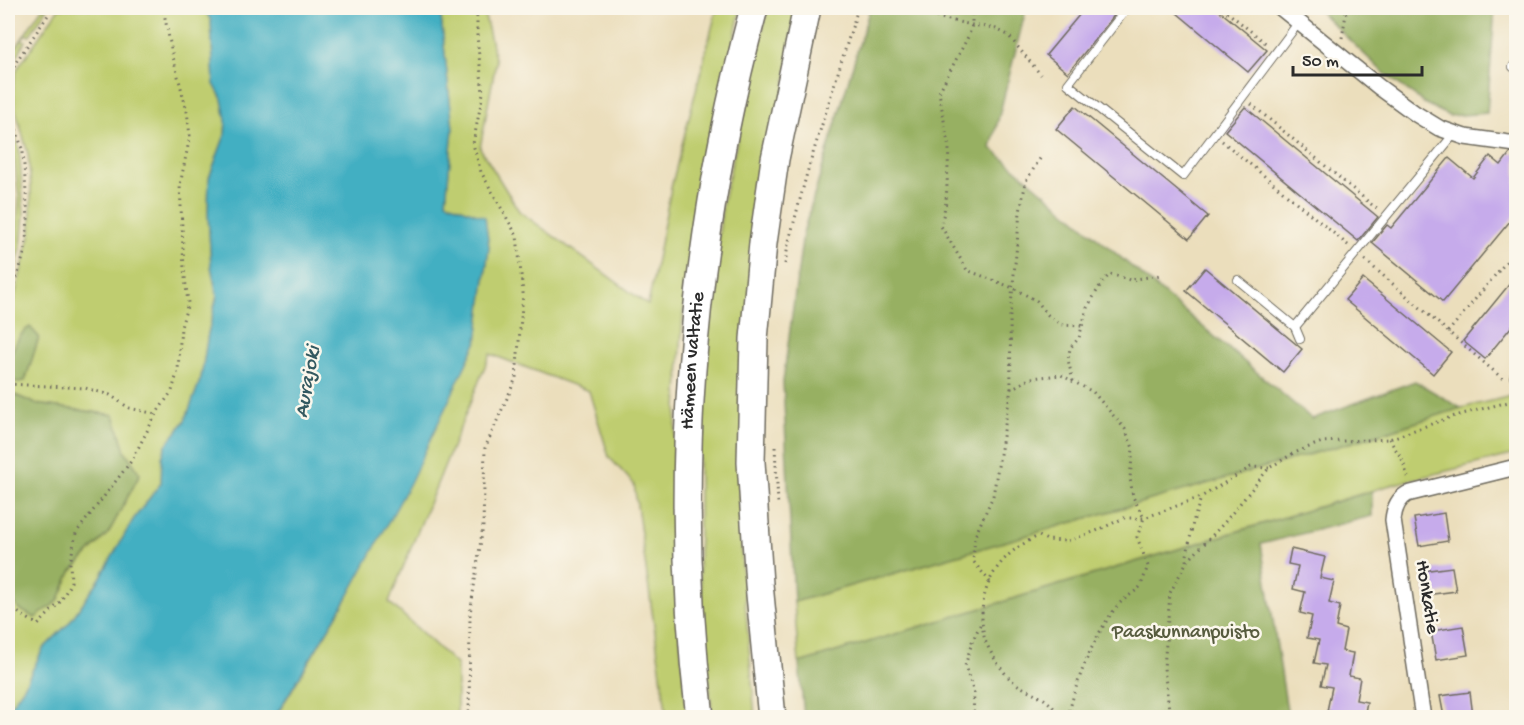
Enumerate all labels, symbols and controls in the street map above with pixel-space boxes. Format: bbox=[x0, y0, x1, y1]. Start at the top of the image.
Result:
scale bar bbox=[1293, 39, 1422, 77]
text: 50 m bbox=[1302, 52, 1339, 73]
street label: Hämeen valtatie bbox=[677, 290, 711, 430]
water label: Aurajoki bbox=[290, 342, 328, 420]
street label: Honkatie bbox=[1409, 559, 1443, 636]
park label: Paaskunnanpuisto bbox=[1111, 622, 1260, 645]

